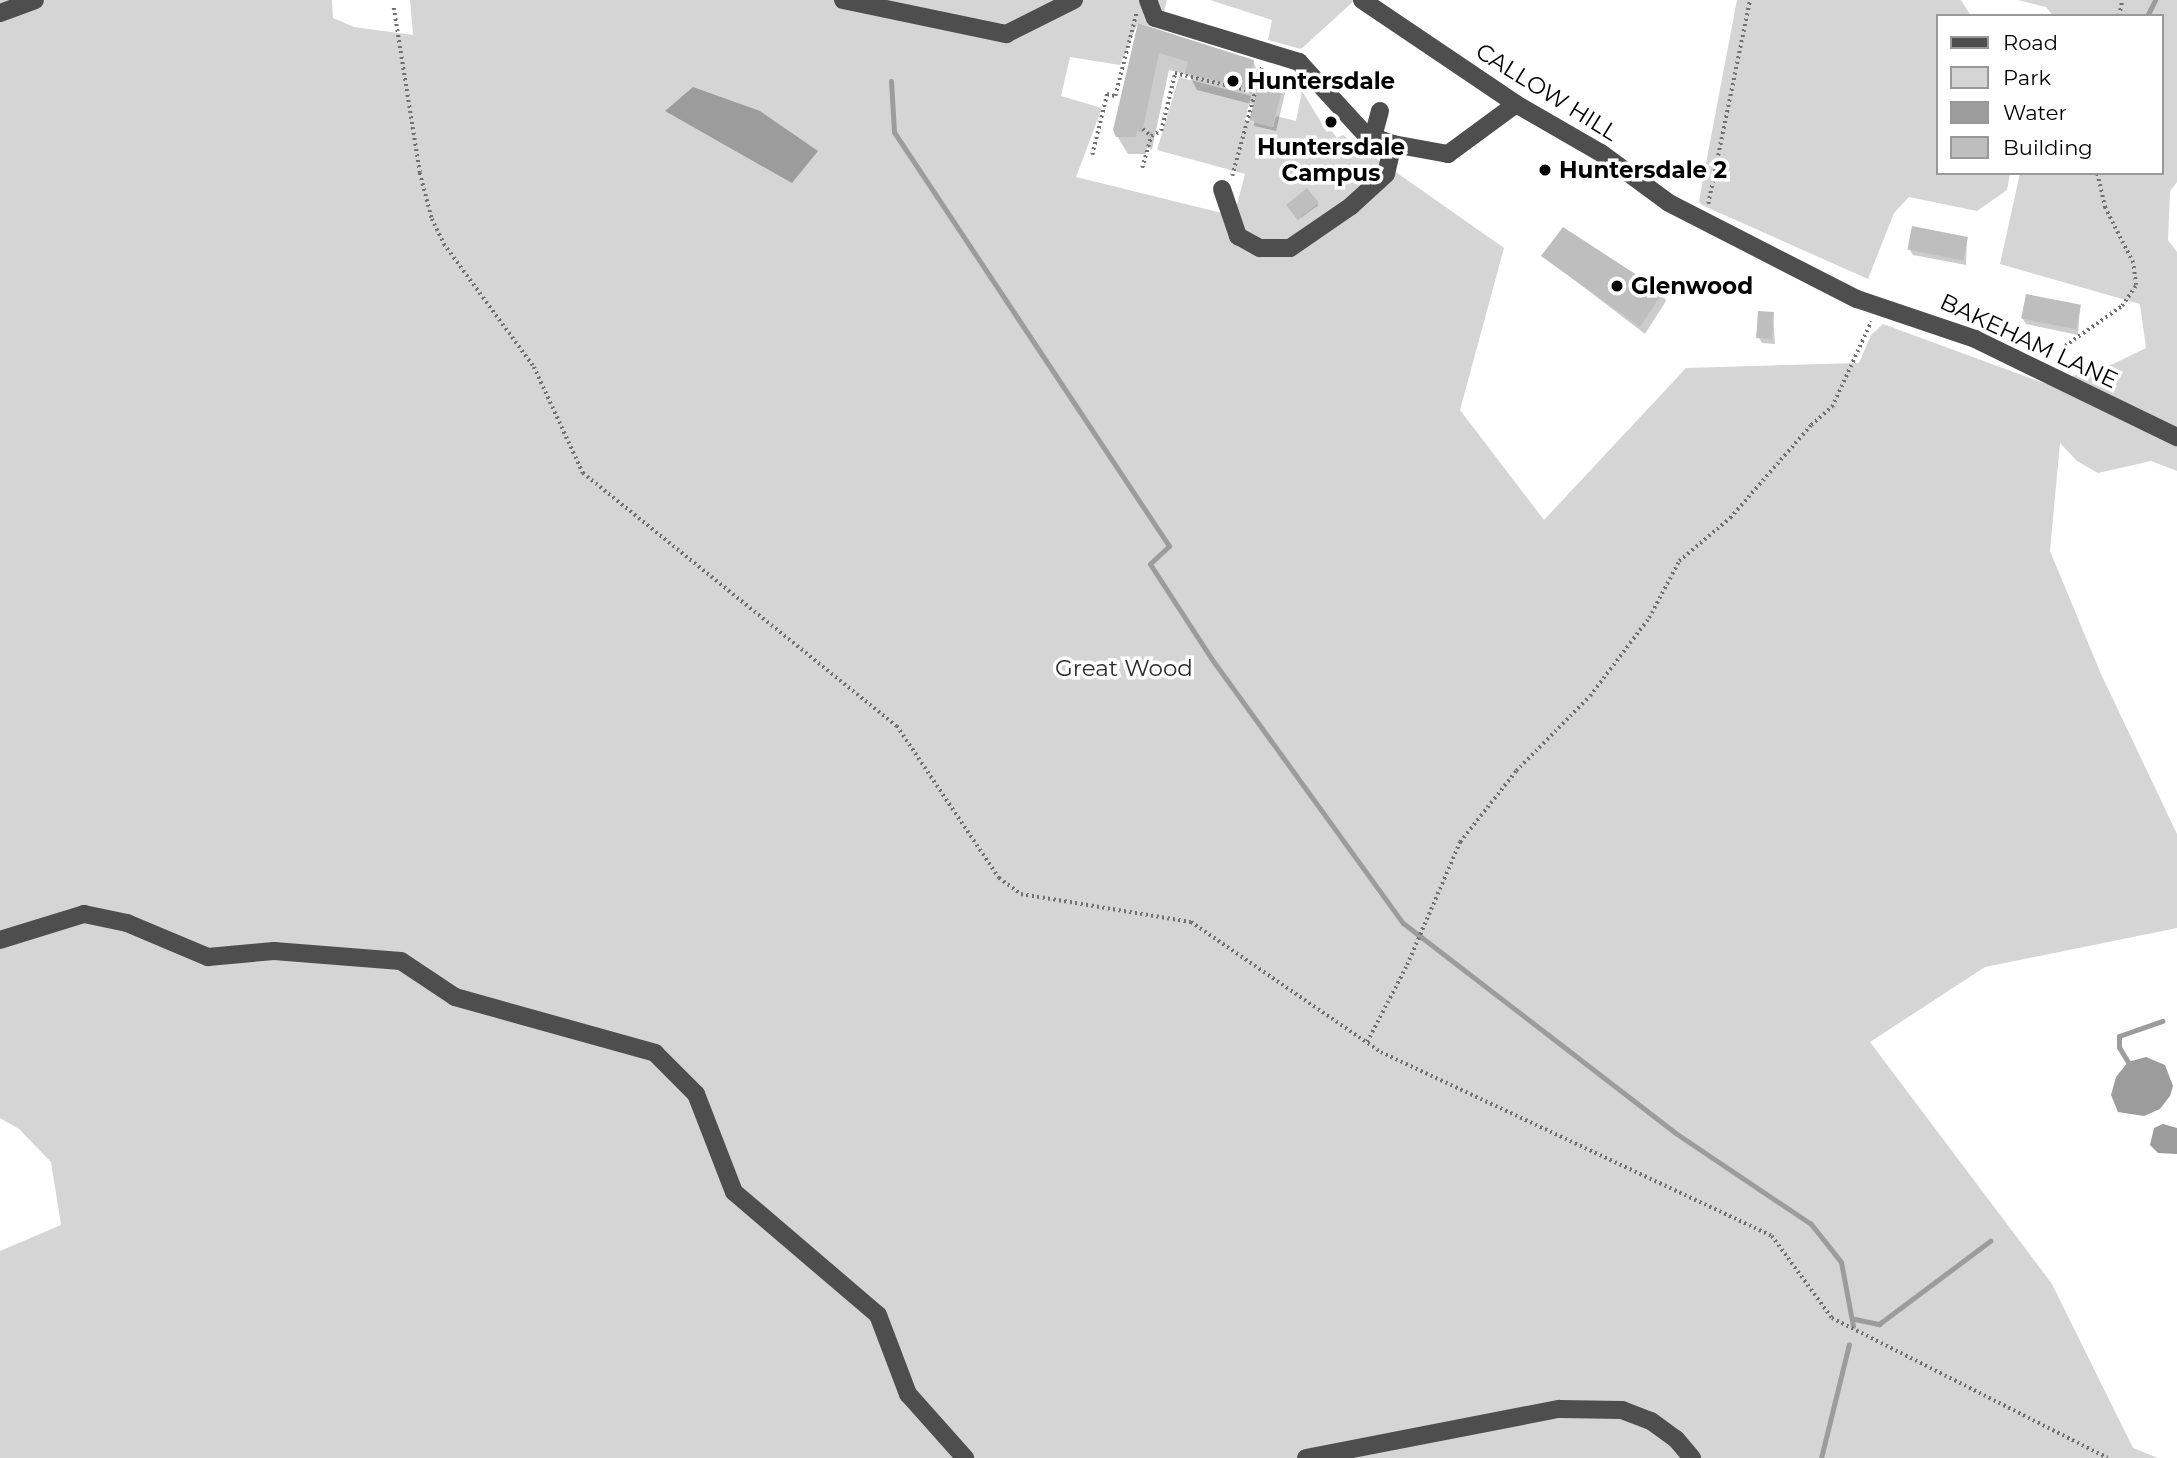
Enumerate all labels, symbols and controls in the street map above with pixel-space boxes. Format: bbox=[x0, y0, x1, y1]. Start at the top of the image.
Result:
legend bbox=[1936, 14, 2163, 175]
text: Road bbox=[2003, 30, 2058, 55]
street label: CALLOW HILL bbox=[1471, 37, 1623, 147]
text: Park bbox=[2003, 65, 2051, 90]
place label: Huntersdale bbox=[1247, 67, 1395, 95]
marker: Huntersdale bbox=[1225, 73, 1241, 89]
text: Water bbox=[2003, 100, 2067, 125]
marker: Huntersdale Campus bbox=[1323, 114, 1339, 130]
place label: Huntersdale Campus bbox=[1257, 133, 1405, 187]
text: Building bbox=[2003, 135, 2093, 160]
place label: Huntersdale 2 bbox=[1559, 156, 1727, 184]
marker: Huntersdale 2 bbox=[1537, 162, 1553, 178]
place label: Glenwood bbox=[1631, 272, 1753, 300]
marker: Glenwood bbox=[1609, 278, 1625, 294]
street label: BAKEHAM LANE bbox=[1936, 288, 2122, 394]
park label: Great Wood bbox=[1055, 654, 1193, 682]

